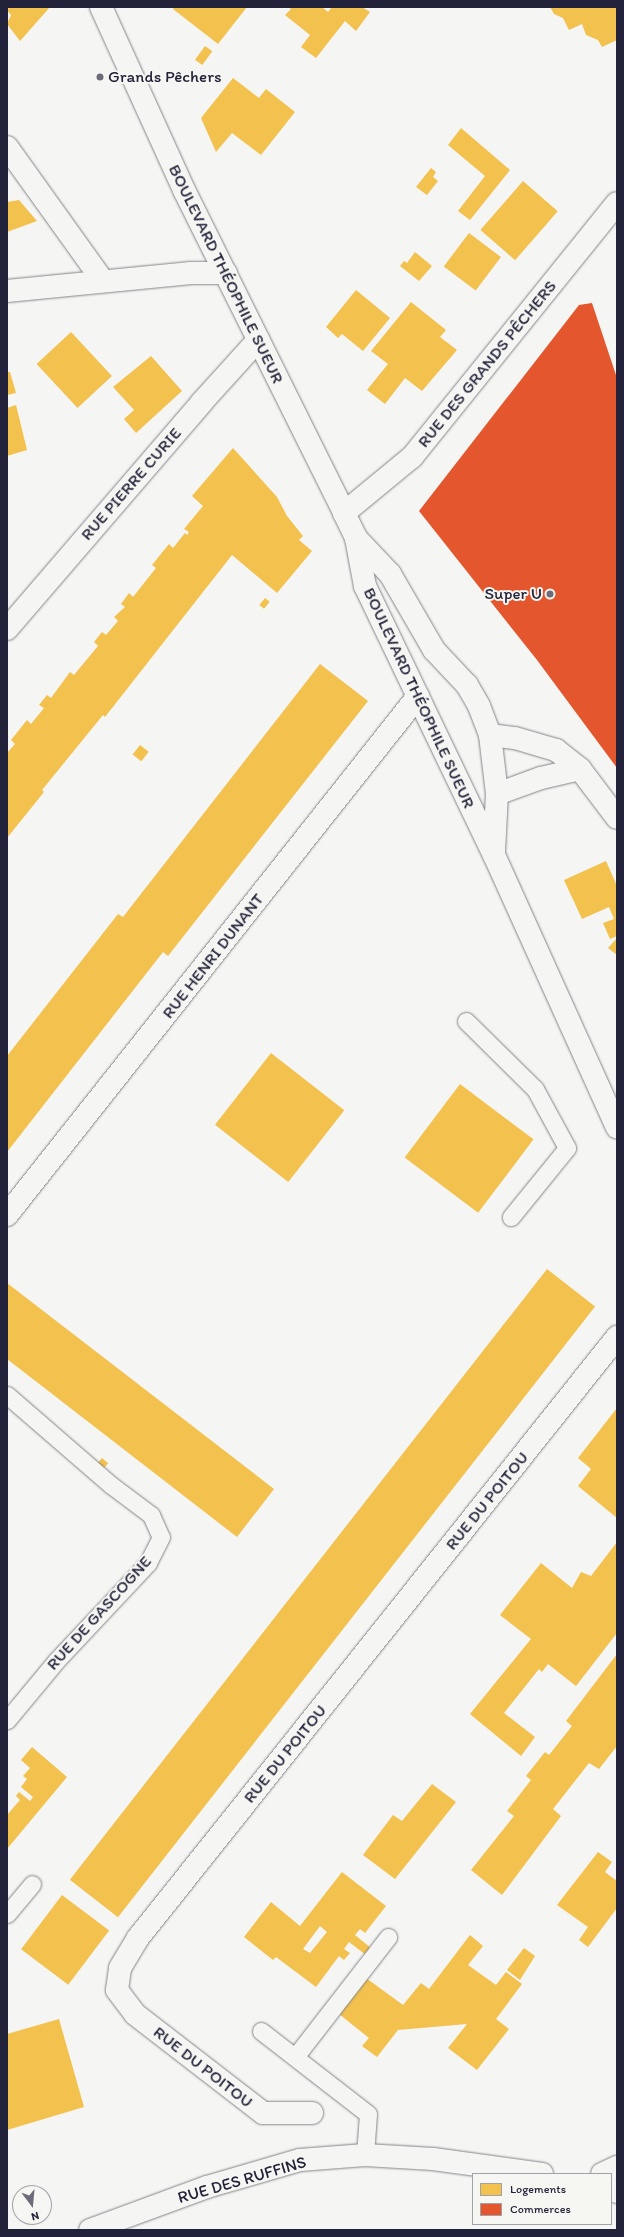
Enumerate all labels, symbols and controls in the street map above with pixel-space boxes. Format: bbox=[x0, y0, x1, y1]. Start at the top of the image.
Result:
place label: Grands Pêchers bbox=[108, 67, 221, 87]
marker: Grands Pêchers bbox=[95, 72, 105, 82]
street label: BOULEVARD THÉOPHILE SUEUR bbox=[164, 161, 288, 387]
street label: RUE DES GRANDS PÊCHERS bbox=[413, 276, 561, 452]
street label: RUE PIERRE CURIE bbox=[77, 424, 185, 544]
street label: BOULEVARD THÉOPHILE SUEUR bbox=[359, 584, 479, 812]
place label: Super U bbox=[484, 584, 542, 604]
marker: Super U bbox=[545, 589, 555, 599]
street label: RUE HENRI DUNANT bbox=[158, 890, 268, 1022]
street label: RUE DU POITOU bbox=[441, 1448, 533, 1554]
street label: RUE DE GASCOGNE bbox=[42, 1551, 156, 1675]
street label: RUE DU POITOU bbox=[239, 1701, 331, 1807]
street label: RUE DU POITOU bbox=[149, 2022, 257, 2112]
street label: RUE DES RUFFINS bbox=[175, 2152, 309, 2208]
legend bbox=[472, 2173, 612, 2225]
text: Logements bbox=[510, 2182, 566, 2196]
north arrow bbox=[12, 2185, 52, 2225]
text: Commerces bbox=[510, 2202, 571, 2216]
text: N bbox=[30, 2209, 41, 2223]

